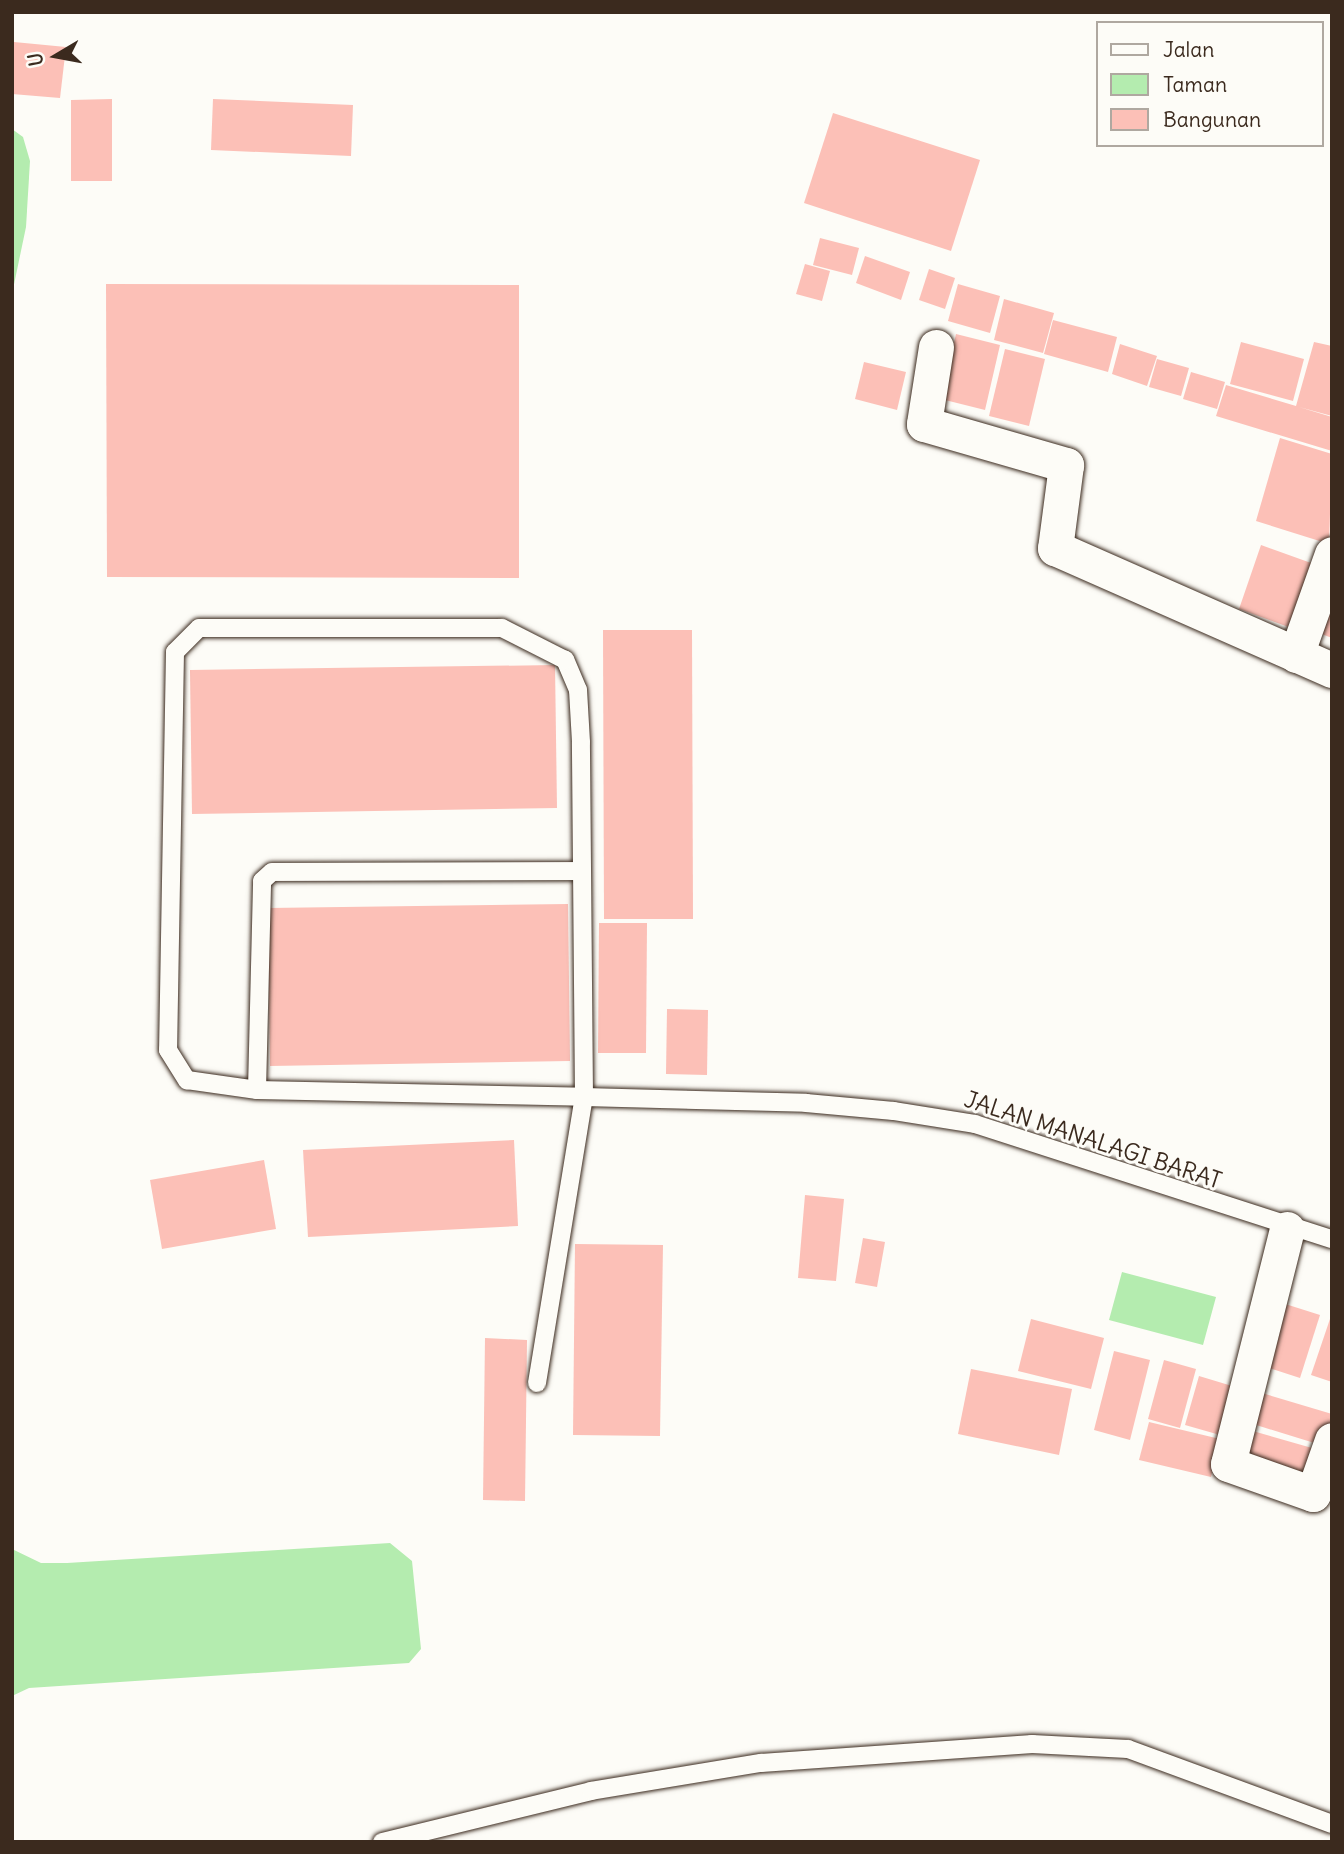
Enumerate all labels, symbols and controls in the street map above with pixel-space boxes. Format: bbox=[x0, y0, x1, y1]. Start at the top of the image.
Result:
north arrow bbox=[21, 21, 91, 91]
legend bbox=[1096, 21, 1323, 147]
text: Jalan bbox=[1163, 36, 1214, 63]
text: U bbox=[22, 51, 48, 68]
text: Taman bbox=[1163, 71, 1227, 98]
text: Bangunan bbox=[1163, 106, 1261, 133]
street label: JALAN MANALAGI BARAT bbox=[961, 1085, 1225, 1195]

